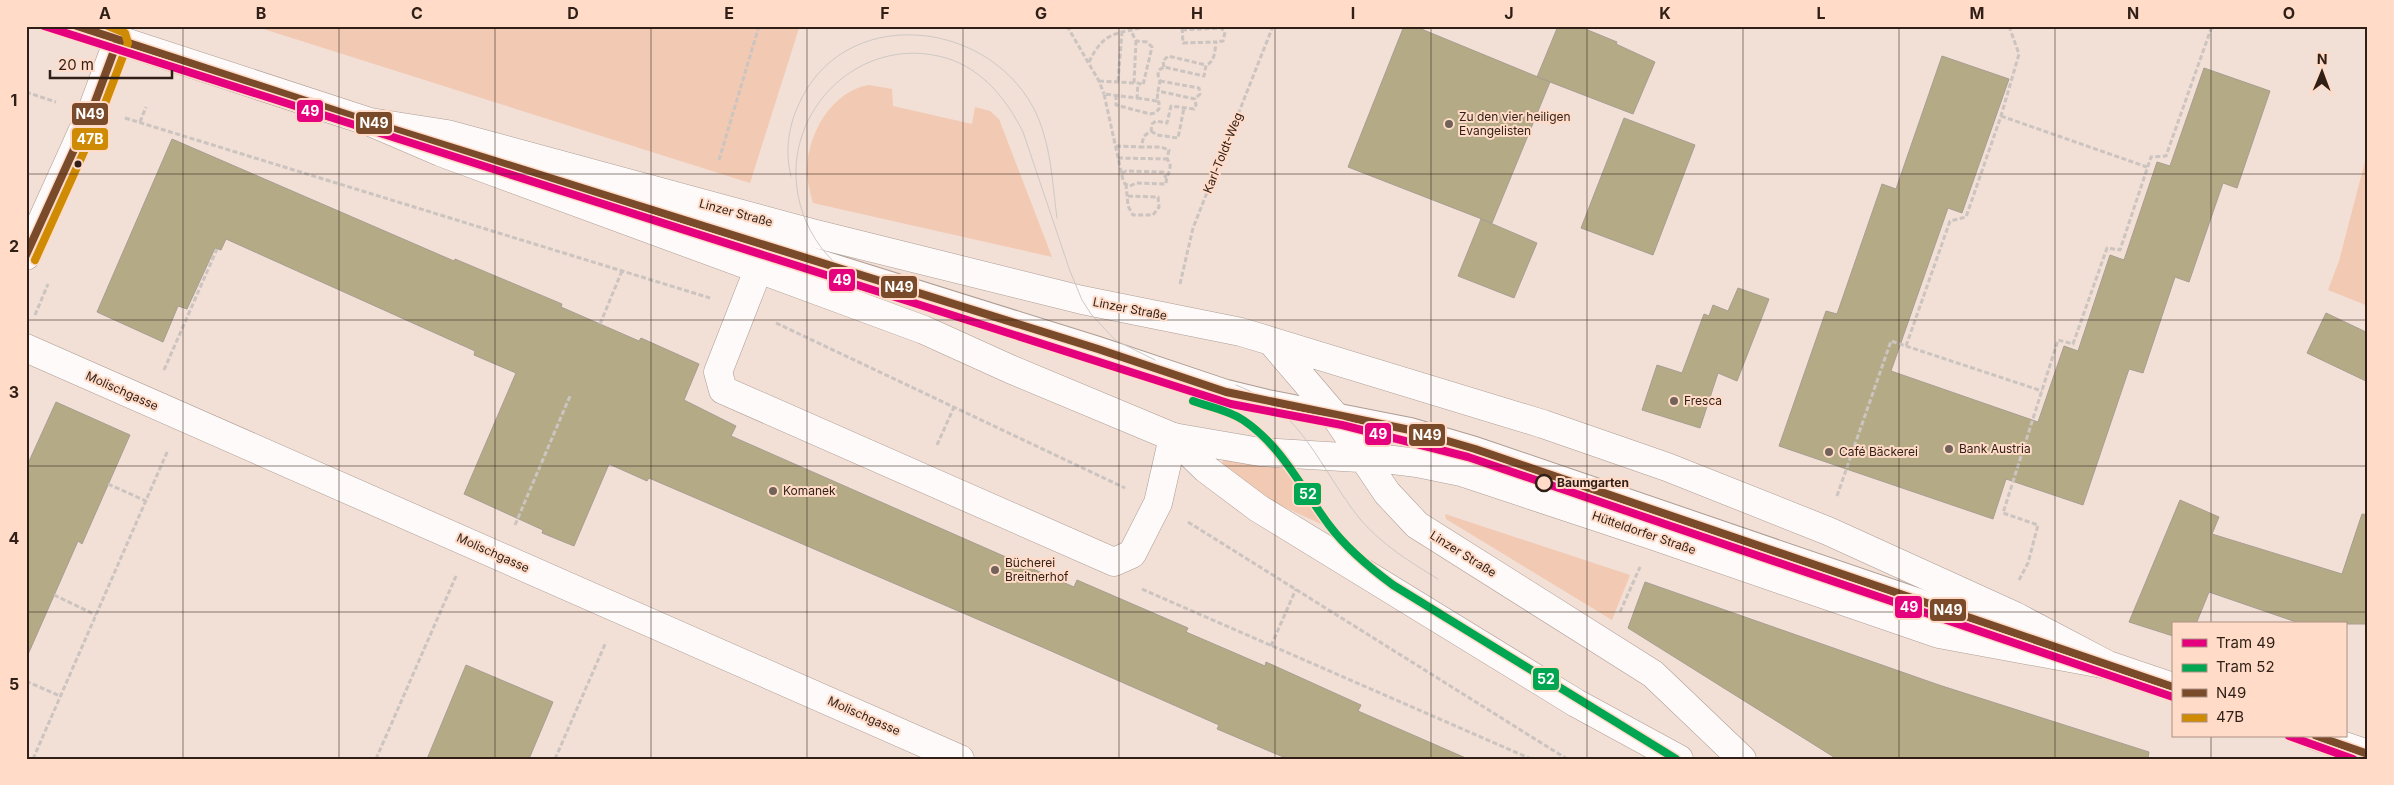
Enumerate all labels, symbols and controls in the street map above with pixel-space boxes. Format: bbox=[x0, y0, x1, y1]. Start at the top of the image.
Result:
text: A bbox=[99, 3, 111, 23]
text: B bbox=[256, 3, 266, 23]
text: C bbox=[411, 3, 423, 23]
text: D bbox=[567, 3, 579, 23]
text: E bbox=[724, 3, 734, 23]
text: F bbox=[880, 3, 890, 23]
text: G bbox=[1035, 3, 1047, 23]
text: H bbox=[1191, 3, 1203, 23]
text: I bbox=[1351, 3, 1355, 23]
text: J bbox=[1504, 3, 1514, 23]
text: K bbox=[1659, 3, 1671, 23]
text: L bbox=[1816, 3, 1826, 23]
text: M bbox=[1970, 3, 1984, 23]
text: N bbox=[2127, 3, 2139, 23]
text: O bbox=[2283, 3, 2295, 23]
scale bar bbox=[50, 48, 172, 80]
north arrow bbox=[2296, 48, 2346, 98]
text: N bbox=[2317, 50, 2328, 67]
text: 20 m bbox=[58, 55, 94, 74]
text: 1 bbox=[11, 90, 17, 110]
line badge: 49 bbox=[296, 99, 324, 123]
line badge: N49 bbox=[71, 102, 109, 126]
text: 49 bbox=[301, 102, 319, 119]
text: N49 bbox=[75, 105, 105, 122]
place label: Zu den vier heiligen Evangelisten bbox=[1459, 109, 1571, 138]
street label: Karl-Toldt-Weg bbox=[1200, 110, 1246, 195]
line badge: N49 bbox=[355, 111, 393, 135]
text: N49 bbox=[359, 114, 389, 131]
marker: Zu den vier heiligen Evangelisten bbox=[1443, 118, 1455, 130]
line badge: 47B bbox=[71, 127, 109, 151]
text: 47B bbox=[77, 130, 103, 147]
unlabelled marker bbox=[73, 159, 83, 169]
street label: Linzer Straße bbox=[698, 196, 774, 230]
text: 2 bbox=[9, 236, 19, 256]
line badge: 49 bbox=[828, 268, 856, 292]
text: 49 bbox=[833, 271, 851, 288]
line badge: N49 bbox=[880, 275, 918, 299]
text: N49 bbox=[884, 278, 914, 295]
street label: Linzer Straße bbox=[1092, 294, 1169, 323]
street label: Molischgasse bbox=[84, 368, 161, 413]
text: 3 bbox=[9, 382, 19, 402]
place label: Fresca bbox=[1684, 393, 1722, 408]
marker: Fresca bbox=[1668, 395, 1680, 407]
line badge: 49 bbox=[1364, 422, 1392, 446]
line badge: N49 bbox=[1408, 423, 1446, 447]
text: 49 bbox=[1369, 425, 1387, 442]
text: N49 bbox=[1412, 426, 1442, 443]
place label: Bank Austria bbox=[1959, 441, 2031, 456]
marker: Bank Austria bbox=[1943, 443, 1955, 455]
place label: Café Bäckerei bbox=[1839, 444, 1918, 459]
marker: Café Bäckerei bbox=[1823, 446, 1835, 458]
marker: Baumgarten bbox=[1535, 474, 1553, 492]
place label: Baumgarten bbox=[1557, 475, 1629, 490]
line badge: 52 bbox=[1293, 482, 1322, 506]
place label: Komanek bbox=[783, 483, 836, 498]
marker: Komanek bbox=[767, 485, 779, 497]
text: 52 bbox=[1299, 485, 1317, 502]
street label: Hütteldorfer Straße bbox=[1590, 508, 1698, 557]
street label: Linzer Straße bbox=[1427, 527, 1499, 580]
text: 4 bbox=[9, 528, 20, 548]
street label: Molischgasse bbox=[455, 530, 532, 575]
place label: Bücherei Breitnerhof bbox=[1005, 555, 1069, 584]
marker: Bücherei Breitnerhof bbox=[989, 564, 1001, 576]
line badge: 49 bbox=[1894, 595, 1923, 619]
text: 49 bbox=[1900, 598, 1918, 615]
line badge: N49 bbox=[1929, 598, 1967, 622]
text: N49 bbox=[1933, 601, 1963, 618]
legend bbox=[2172, 622, 2346, 738]
text: Tram 49 bbox=[2216, 633, 2275, 652]
text: Tram 52 bbox=[2216, 657, 2275, 676]
line badge: 52 bbox=[1532, 667, 1560, 691]
text: 52 bbox=[1537, 670, 1555, 687]
text: 5 bbox=[9, 674, 19, 694]
text: N49 bbox=[2216, 683, 2246, 702]
street label: Molischgasse bbox=[826, 693, 903, 738]
text: 47B bbox=[2216, 707, 2244, 726]

